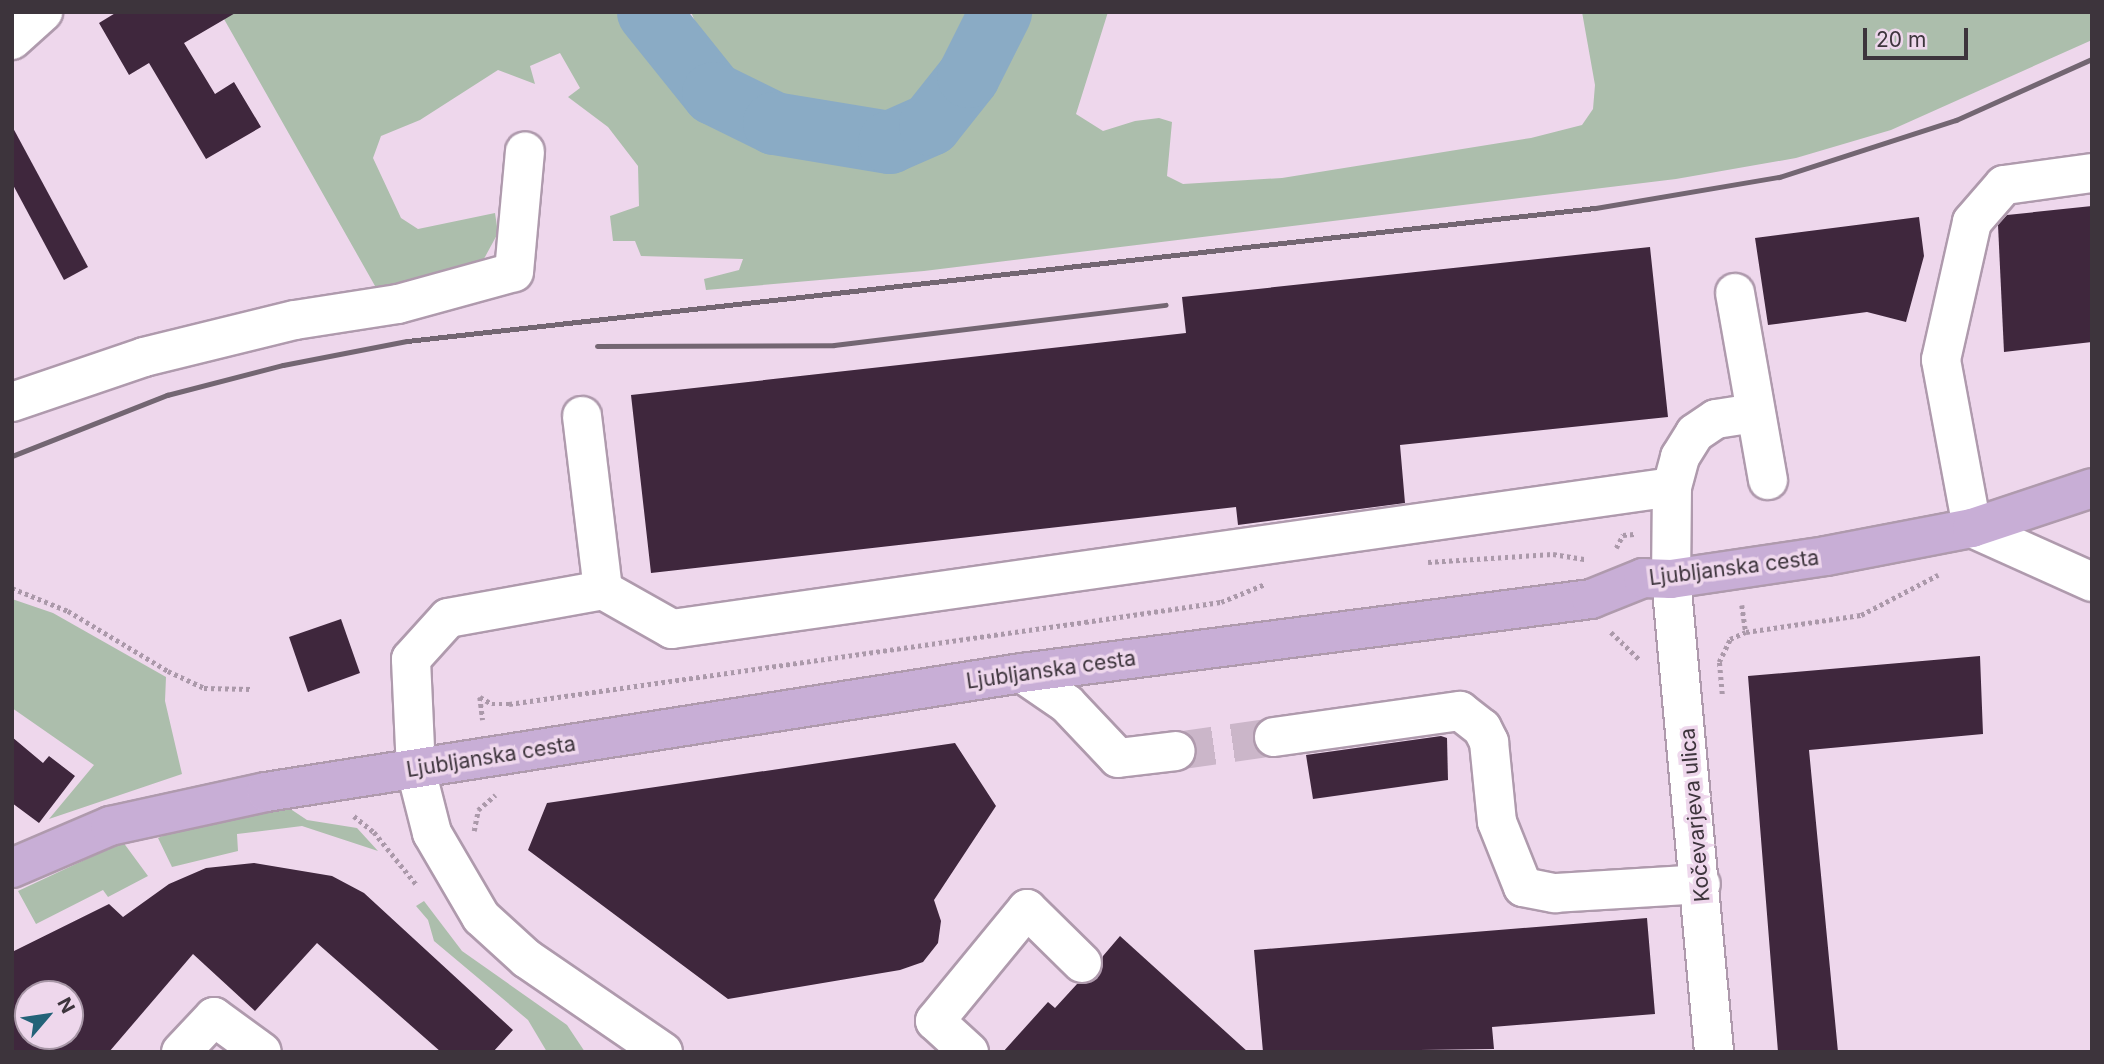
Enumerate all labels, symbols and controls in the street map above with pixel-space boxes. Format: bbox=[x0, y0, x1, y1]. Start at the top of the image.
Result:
scale bar bbox=[1866, 14, 1971, 58]
text: 20 m bbox=[1876, 27, 1926, 52]
street label: Ljubljanska cesta bbox=[1648, 545, 1820, 591]
street label: Ljubljanska cesta bbox=[965, 646, 1137, 694]
street label: Kočevarjeva ulica bbox=[1675, 727, 1715, 903]
street label: Ljubljanska cesta bbox=[405, 731, 577, 783]
north arrow bbox=[14, 980, 84, 1050]
text: N bbox=[52, 994, 80, 1017]

